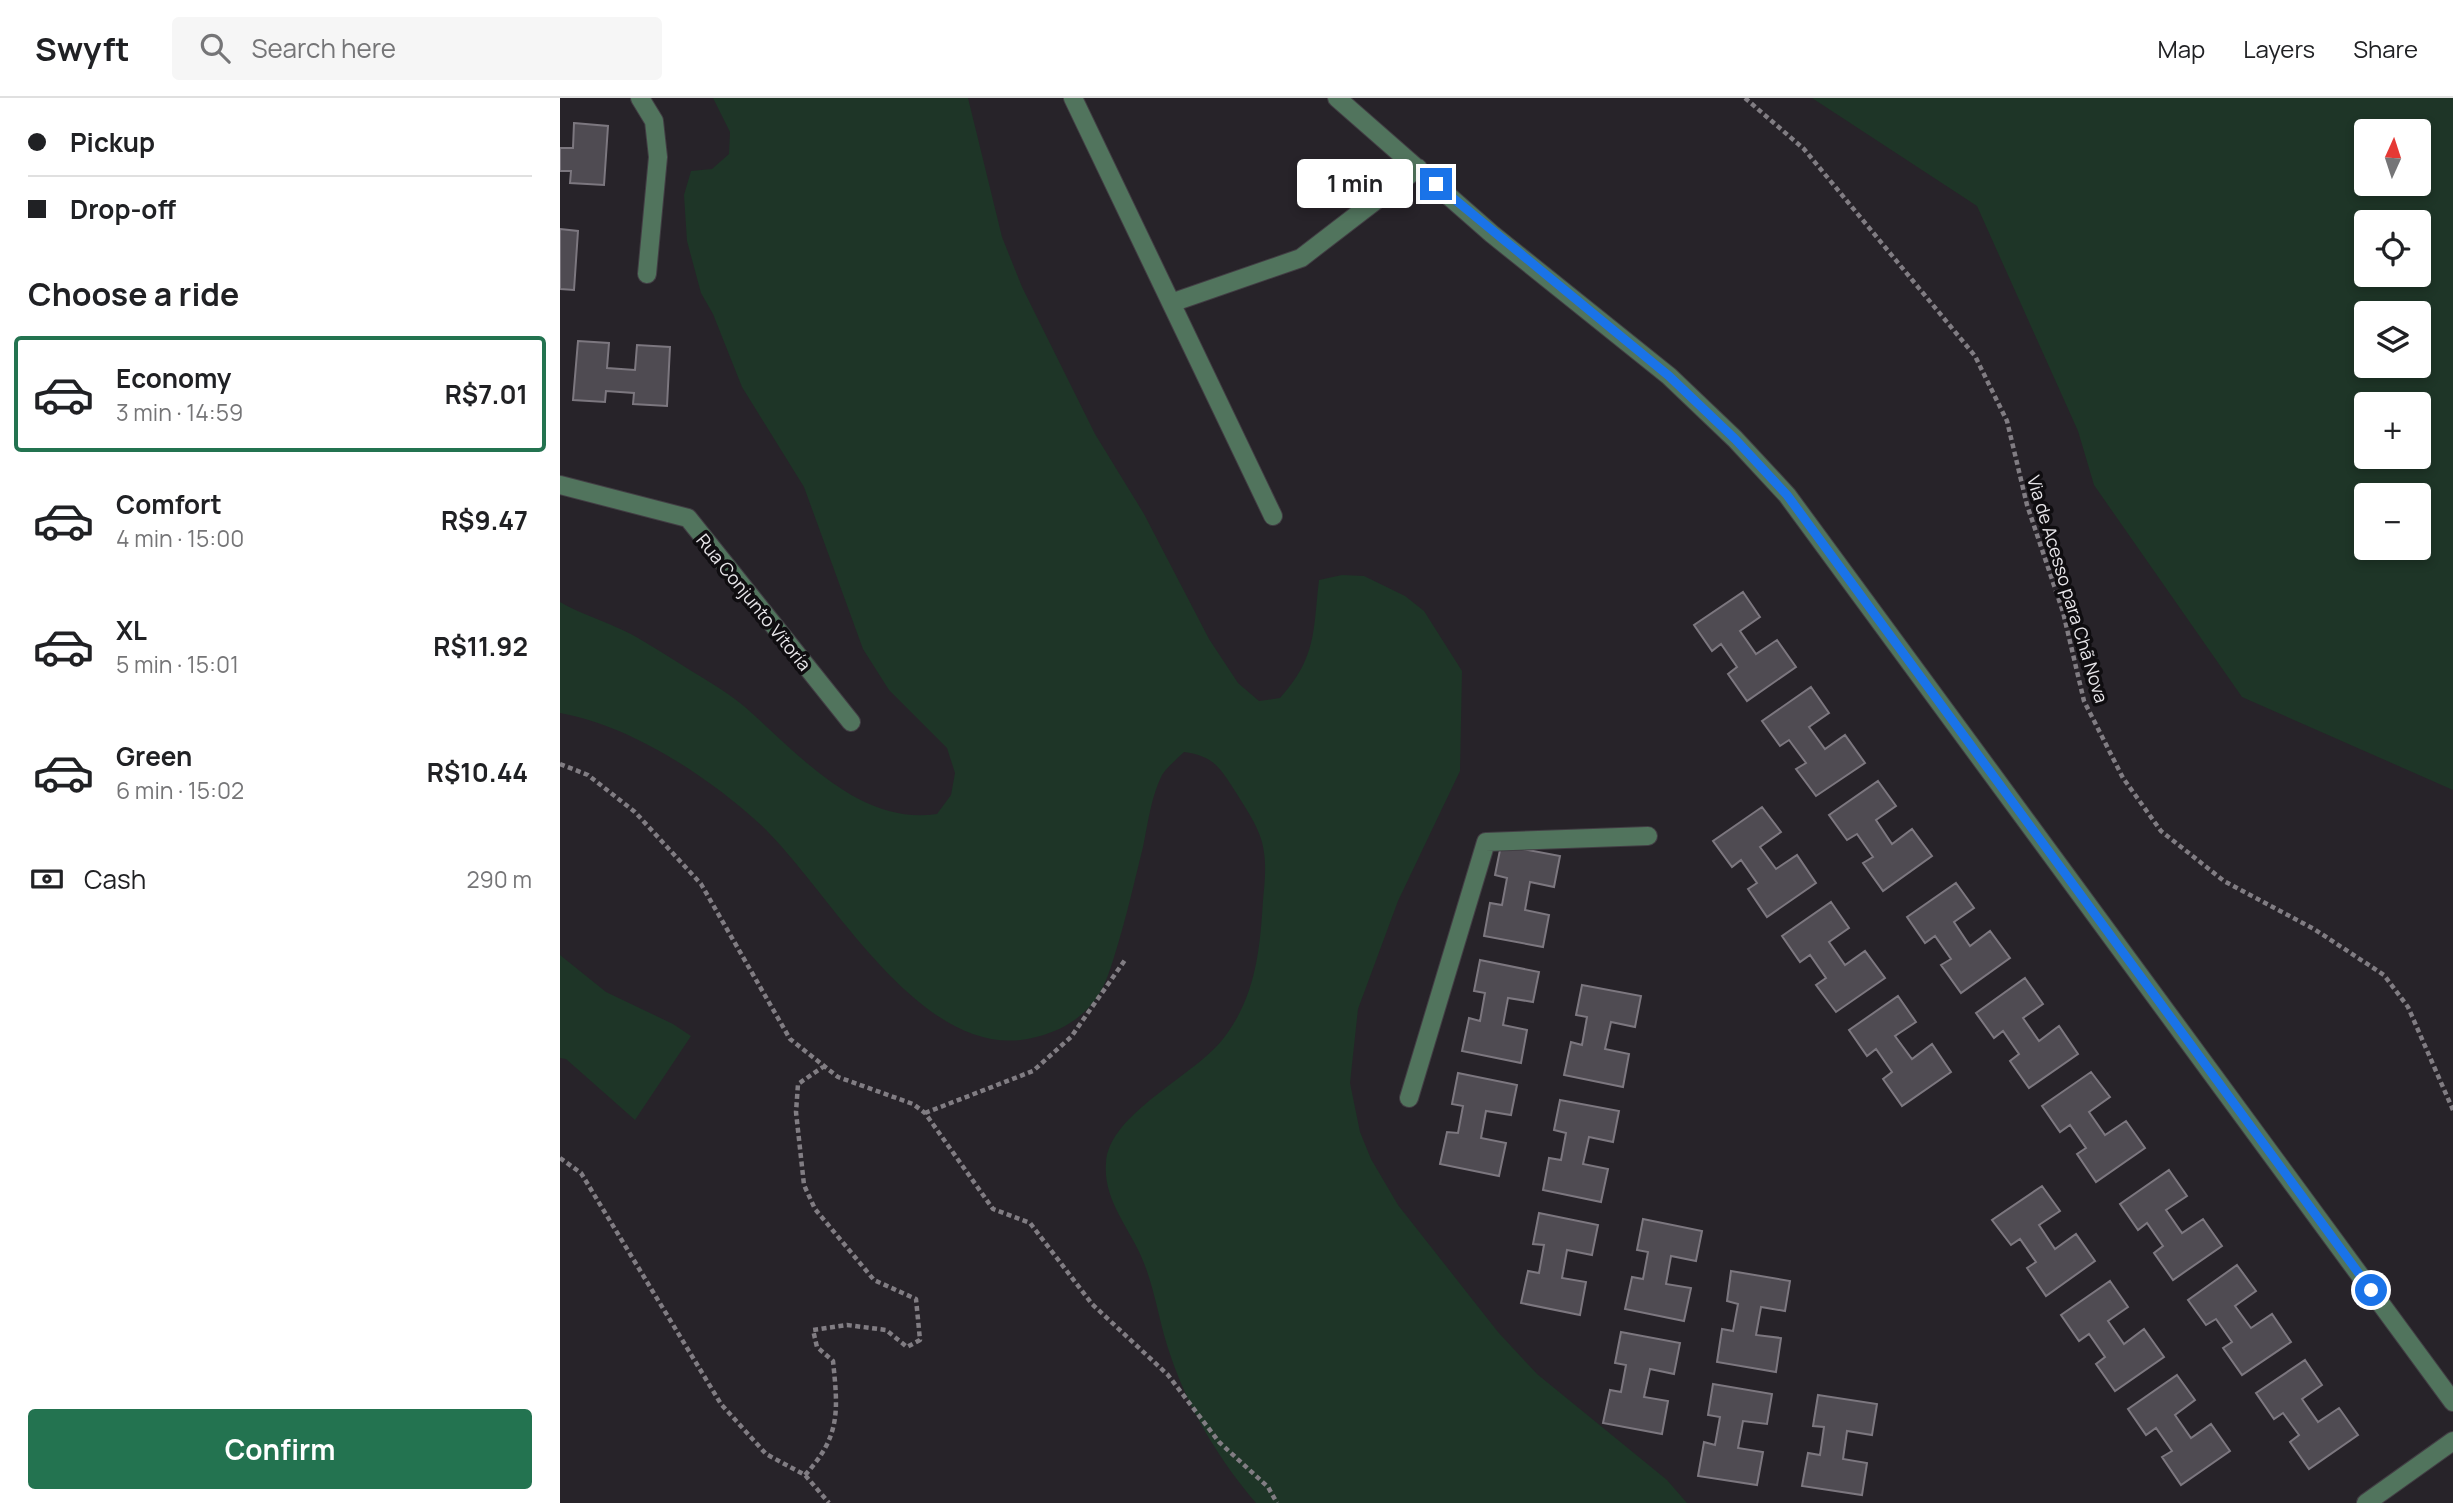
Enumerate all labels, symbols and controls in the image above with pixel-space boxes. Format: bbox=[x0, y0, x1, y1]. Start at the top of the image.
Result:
search box bbox=[172, 17, 662, 80]
text: Swyft bbox=[35, 26, 130, 71]
icon: search bbox=[196, 29, 234, 67]
text: Search here bbox=[252, 30, 396, 66]
text: Map bbox=[2158, 32, 2205, 65]
text: Layers bbox=[2243, 32, 2315, 65]
text: Share bbox=[2353, 32, 2418, 65]
north arrow bbox=[2354, 119, 2431, 196]
map controls bbox=[2354, 119, 2431, 560]
text: Pickup bbox=[70, 124, 155, 160]
callout: 1 min bbox=[1296, 160, 1412, 208]
text: 1 min bbox=[1327, 167, 1383, 199]
route end bbox=[1420, 168, 1452, 200]
text: Drop-off bbox=[70, 191, 176, 227]
button: locate bbox=[2354, 210, 2431, 287]
text: Choose a ride bbox=[28, 272, 239, 316]
button: layers bbox=[2354, 301, 2431, 378]
text: Economy bbox=[116, 360, 231, 396]
icon: car bbox=[32, 363, 95, 426]
text: R$7.01 bbox=[445, 376, 528, 412]
button: + bbox=[2354, 392, 2431, 469]
text: 3 min · 14:59 bbox=[116, 396, 243, 428]
street label: Via de Acesso para Chã Nova bbox=[2022, 472, 2114, 706]
button: − bbox=[2354, 483, 2431, 560]
text: Comfort bbox=[116, 486, 222, 522]
icon: car bbox=[32, 489, 95, 552]
text: R$9.47 bbox=[441, 502, 528, 538]
text: 4 min · 15:00 bbox=[116, 522, 244, 554]
street label: Rua Conjunto Vitoría bbox=[691, 528, 817, 676]
text: XL bbox=[116, 612, 147, 648]
icon: car bbox=[32, 615, 95, 678]
text: R$11.92 bbox=[433, 628, 528, 664]
text: 5 min · 15:01 bbox=[116, 648, 239, 680]
text: Green bbox=[116, 738, 192, 774]
icon: car bbox=[32, 741, 95, 804]
text: R$10.44 bbox=[427, 754, 528, 790]
text: 6 min · 15:02 bbox=[116, 774, 244, 806]
icon: cash bbox=[28, 860, 66, 898]
text: Cash bbox=[84, 861, 146, 897]
text: 290 m bbox=[466, 863, 532, 895]
route start bbox=[2355, 1274, 2387, 1306]
button: Confirm bbox=[28, 1409, 532, 1489]

